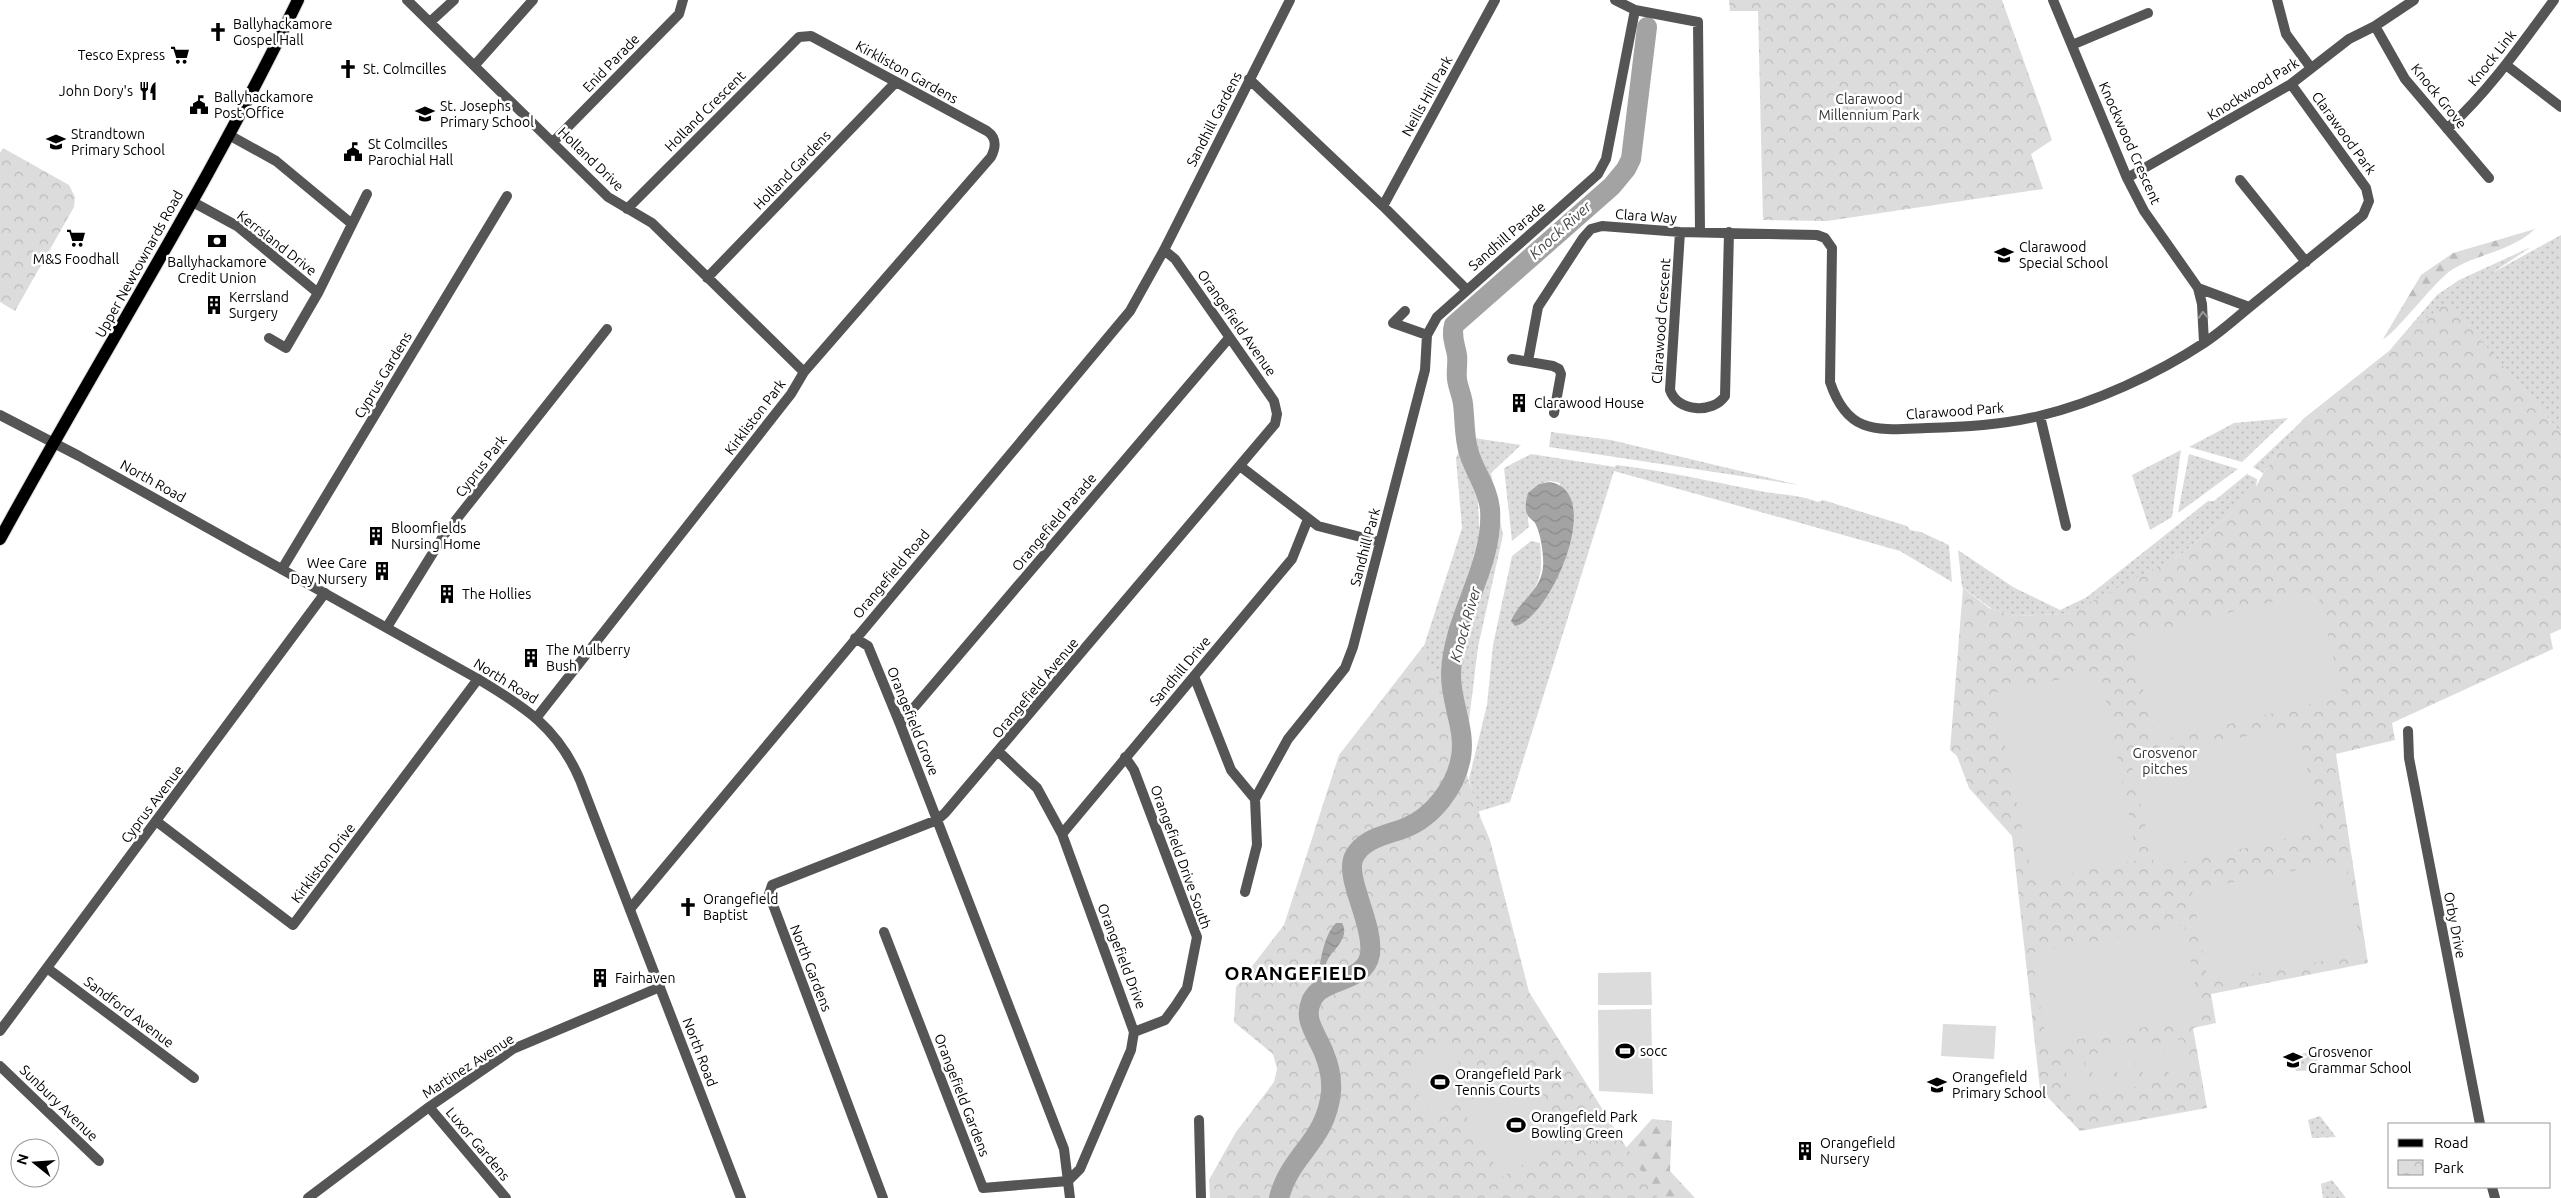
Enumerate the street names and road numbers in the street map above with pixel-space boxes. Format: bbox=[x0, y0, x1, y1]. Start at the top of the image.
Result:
street label: Knock Link bbox=[2465, 27, 2519, 89]
street label: Enid Parade bbox=[579, 31, 643, 95]
street label: Kirkliston Gardens bbox=[853, 37, 961, 107]
street label: Neills Hill Park bbox=[1398, 53, 1456, 139]
street label: Knockwood Park bbox=[2204, 54, 2302, 124]
street label: Knock Grove bbox=[2408, 60, 2470, 132]
street label: Holland Crescent bbox=[661, 67, 749, 155]
street label: Sandhill Gardens bbox=[1183, 69, 1245, 169]
street label: Knockwood Crescent bbox=[2096, 79, 2164, 207]
street label: Clarawood Park bbox=[2309, 88, 2379, 178]
street label: Holland Drive bbox=[555, 124, 627, 194]
street label: Holland Gardens bbox=[750, 127, 834, 213]
street label: Upper Newtownards Road bbox=[92, 188, 186, 340]
street label: Sandhill Parade bbox=[1465, 198, 1549, 274]
street label: Clara Way bbox=[1615, 206, 1678, 226]
street label: Kerrsland Drive bbox=[234, 207, 320, 279]
street label: Clarawood Crescent bbox=[1649, 257, 1673, 384]
street label: Orangefield Avenue bbox=[1194, 267, 1280, 379]
street label: Cyprus Gardens bbox=[351, 329, 415, 421]
street label: Kirkliston Park bbox=[721, 376, 789, 458]
street label: Clarawood Park bbox=[1905, 400, 2005, 422]
street label: Cyprus Park bbox=[452, 432, 510, 500]
street label: North Road bbox=[117, 456, 189, 506]
street label: Orangefield Parade bbox=[1009, 470, 1099, 574]
street label: Sandhill Park bbox=[1347, 506, 1383, 588]
street label: Orangefield Road bbox=[849, 526, 933, 622]
street label: Sandhill Drive bbox=[1146, 633, 1214, 709]
street label: Orangefield Avenue bbox=[988, 635, 1082, 741]
street label: North Road bbox=[471, 655, 541, 707]
street label: Orangefield Grove bbox=[884, 664, 942, 778]
street label: Cyprus Avenue bbox=[118, 762, 186, 846]
street label: Orangefield Drive South bbox=[1147, 783, 1215, 931]
street label: Kirkliston Drive bbox=[288, 820, 358, 906]
street label: Orby Drive bbox=[2441, 890, 2469, 960]
street label: Orangefield Drive bbox=[1095, 901, 1149, 1011]
street label: North Gardens bbox=[787, 922, 835, 1014]
street label: Sandford Avenue bbox=[81, 973, 177, 1051]
street label: North Road bbox=[680, 1015, 720, 1089]
street label: Martinez Avenue bbox=[419, 1030, 517, 1102]
street label: Orangefield Gardens bbox=[931, 1031, 993, 1159]
street label: Sunbury Avenue bbox=[17, 1062, 101, 1144]
street label: Luxor Gardens bbox=[443, 1104, 513, 1184]

